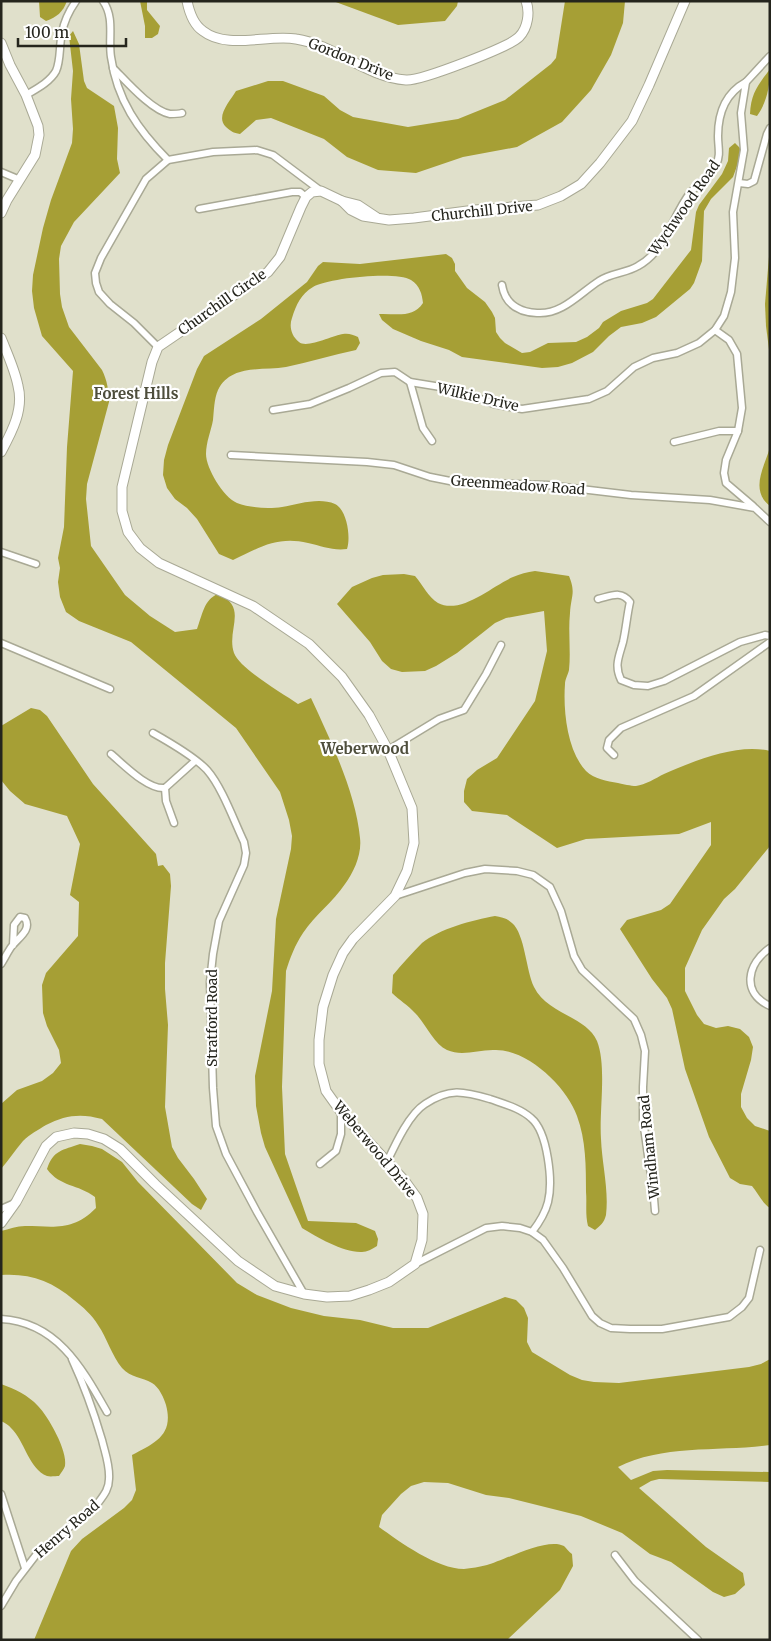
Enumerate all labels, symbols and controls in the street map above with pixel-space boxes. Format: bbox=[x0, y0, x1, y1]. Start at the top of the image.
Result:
scale bar bbox=[18, 15, 125, 47]
text: 100 m bbox=[25, 23, 69, 42]
street label: Gordon Drive bbox=[306, 34, 396, 84]
street label: Wychwood Road bbox=[644, 156, 724, 260]
street label: Churchill Drive bbox=[431, 197, 533, 225]
street label: Churchill Circle bbox=[175, 265, 269, 339]
street label: Wilkie Drive bbox=[434, 379, 521, 415]
district label: Forest Hills bbox=[94, 384, 179, 403]
street label: Greenmeadow Road bbox=[450, 471, 586, 499]
district label: Weberwood bbox=[320, 739, 409, 758]
street label: Stratford Road bbox=[203, 969, 221, 1067]
street label: Windham Road bbox=[635, 1094, 663, 1201]
street label: Weberwood Drive bbox=[329, 1096, 421, 1201]
street label: Henry Road bbox=[31, 1496, 103, 1562]

